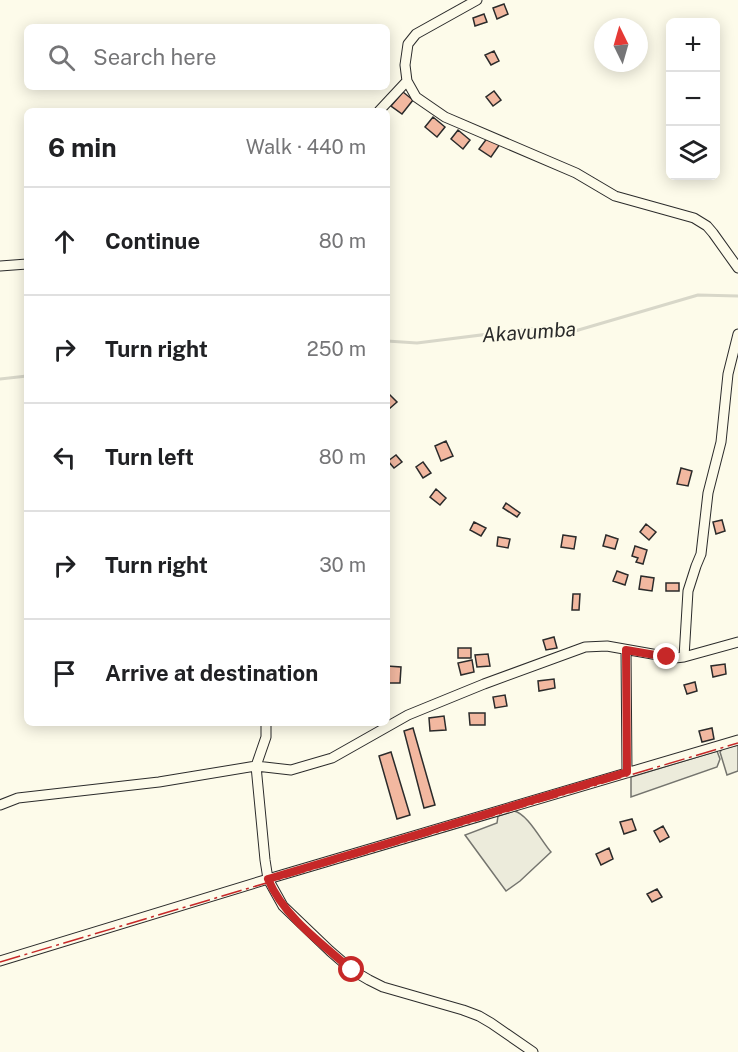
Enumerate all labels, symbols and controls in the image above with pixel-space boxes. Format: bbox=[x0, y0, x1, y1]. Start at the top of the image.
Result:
north arrow bbox=[594, 18, 648, 72]
map controls bbox=[666, 18, 720, 180]
button: + bbox=[666, 18, 720, 72]
search box bbox=[24, 24, 390, 90]
icon: search bbox=[45, 41, 78, 74]
text: Search here bbox=[93, 44, 217, 70]
button: − bbox=[666, 72, 720, 126]
button: layers bbox=[666, 126, 720, 180]
text: 6 min bbox=[48, 132, 117, 163]
text: Walk · 440 m bbox=[246, 135, 366, 159]
icon: ahead bbox=[48, 225, 81, 258]
text: Continue bbox=[105, 228, 200, 254]
text: 80 m bbox=[319, 229, 366, 253]
water label: Akavumba bbox=[481, 317, 577, 347]
icon: right bbox=[48, 333, 81, 366]
text: Turn right bbox=[105, 336, 208, 362]
text: 250 m bbox=[307, 337, 366, 361]
icon: left bbox=[48, 441, 81, 474]
text: Turn left bbox=[105, 444, 194, 470]
text: 80 m bbox=[319, 445, 366, 469]
icon: right bbox=[48, 549, 81, 582]
text: Turn right bbox=[105, 552, 208, 578]
text: 30 m bbox=[319, 553, 366, 577]
route end bbox=[653, 643, 679, 669]
icon: arrive bbox=[48, 657, 81, 690]
text: Arrive at destination bbox=[105, 660, 318, 686]
route start bbox=[338, 956, 364, 982]

